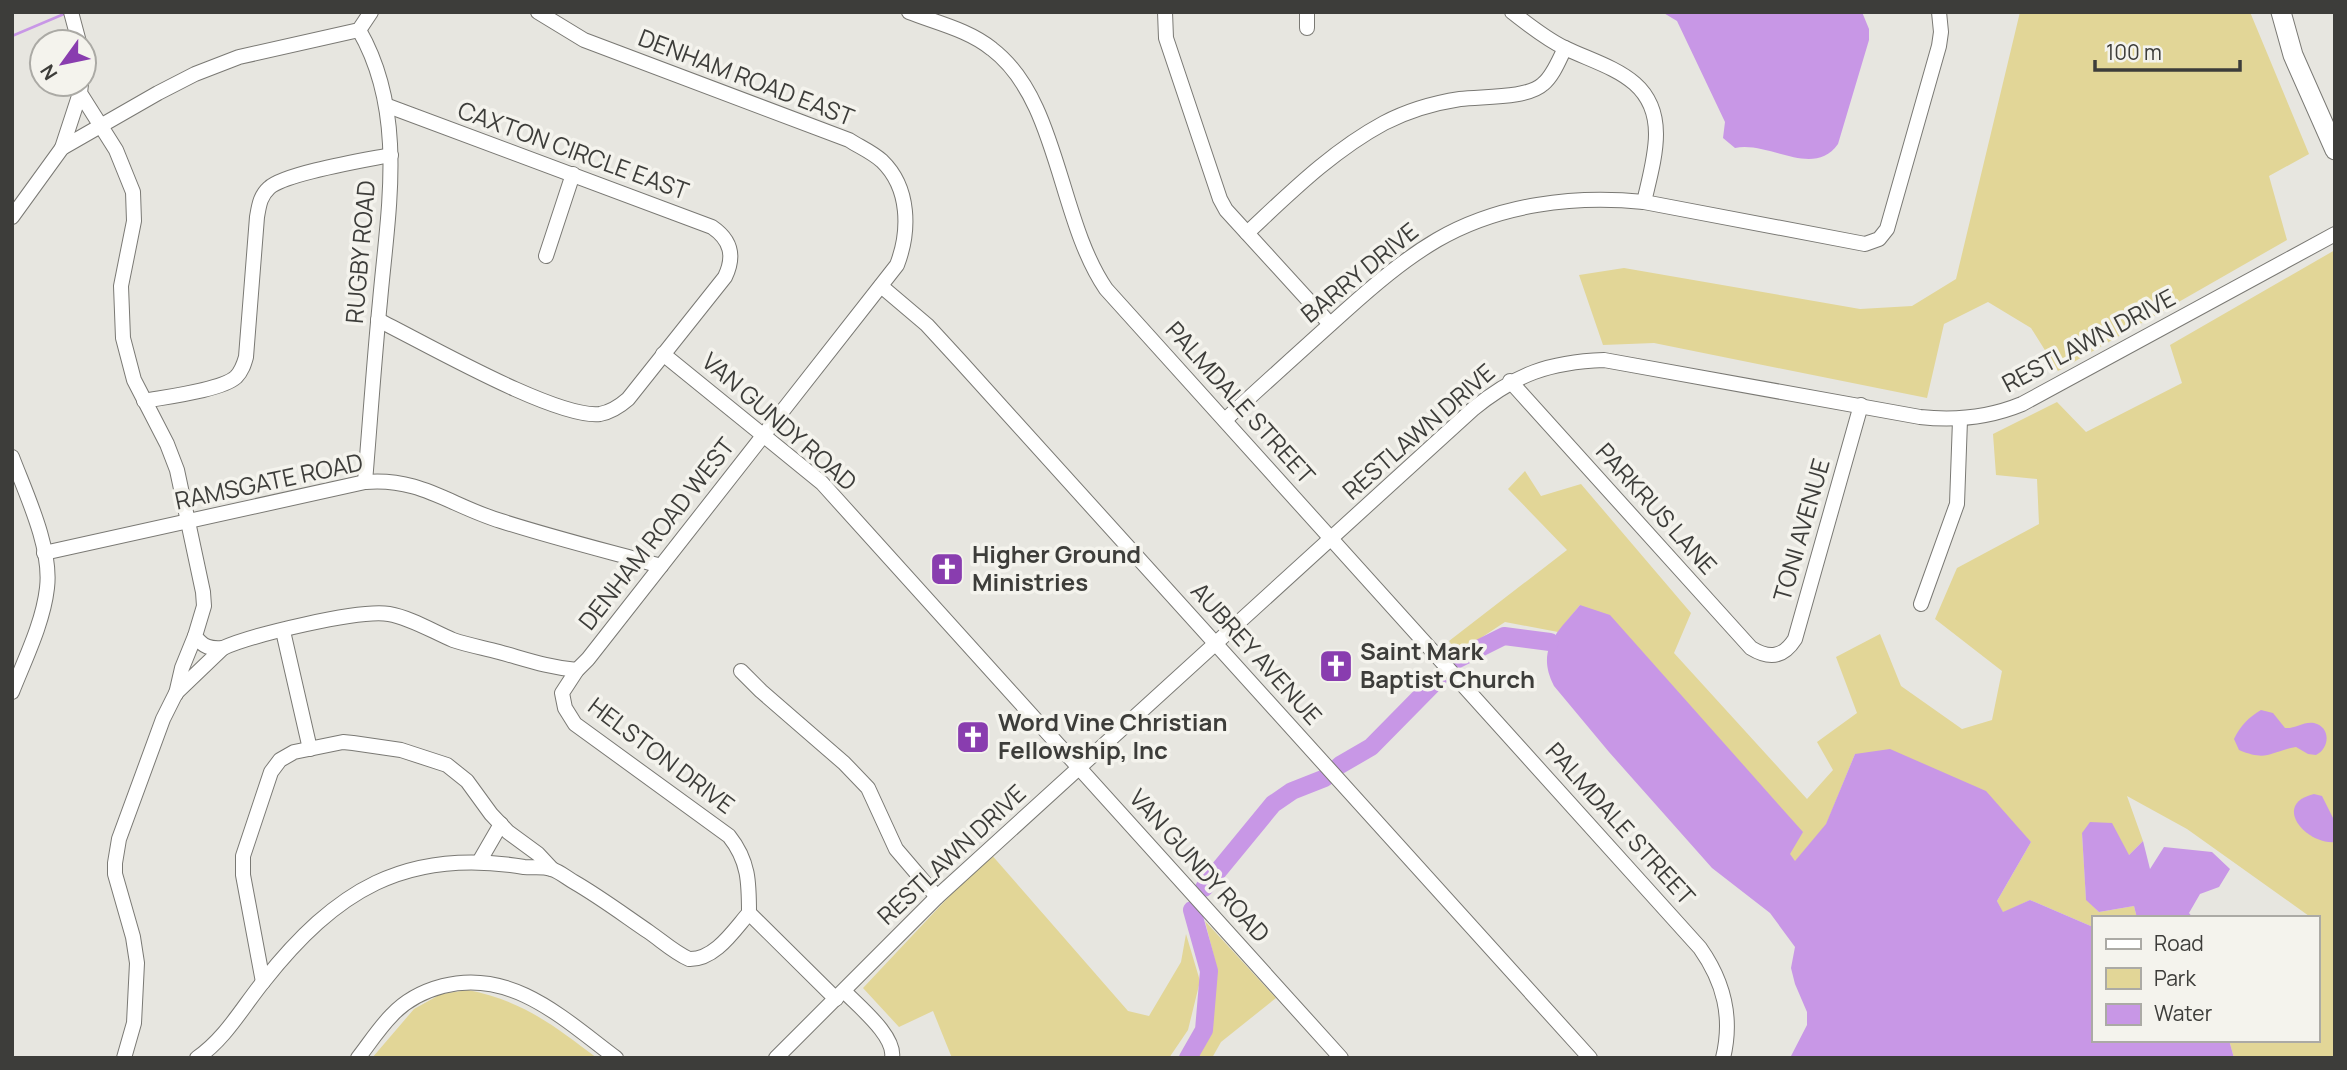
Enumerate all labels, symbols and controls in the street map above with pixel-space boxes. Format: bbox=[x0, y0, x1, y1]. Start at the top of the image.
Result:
street label: DENHAM ROAD EAST bbox=[634, 20, 860, 133]
north arrow bbox=[28, 28, 98, 98]
scale bar bbox=[2095, 28, 2240, 72]
text: 100 m bbox=[2106, 38, 2162, 66]
text: N bbox=[34, 59, 63, 85]
street label: CAXTON CIRCLE EAST bbox=[454, 92, 694, 207]
street label: RUGBY ROAD bbox=[337, 179, 382, 325]
street label: BARRY DRIVE bbox=[1293, 214, 1425, 329]
street label: RESTLAWN DRIVE bbox=[1996, 280, 2181, 399]
street label: PALMDALE STREET bbox=[1159, 314, 1324, 491]
street label: VAN GUNDY ROAD bbox=[695, 344, 865, 497]
street label: RESTLAWN DRIVE bbox=[1335, 356, 1501, 506]
street label: DENHAM ROAD WEST bbox=[570, 430, 742, 636]
street label: PARKRUS LANE bbox=[1589, 435, 1725, 581]
street label: RAMSGATE ROAD bbox=[172, 444, 366, 517]
street label: TONI AVENUE bbox=[1764, 454, 1837, 605]
place label: Higher Ground Ministries bbox=[972, 537, 1141, 598]
church icon: Higher Ground Ministries bbox=[928, 550, 966, 588]
street label: AUBREY AVENUE bbox=[1184, 575, 1330, 731]
place label: Saint Mark Baptist Church bbox=[1360, 634, 1535, 695]
church icon: Saint Mark Baptist Church bbox=[1317, 647, 1355, 685]
street label: HELSTON DRIVE bbox=[582, 689, 742, 821]
place label: Word Vine Christian Fellowship, Inc bbox=[998, 705, 1227, 766]
church icon: Word Vine Christian Fellowship, Inc bbox=[954, 718, 992, 756]
street label: PALMDALE STREET bbox=[1539, 735, 1704, 912]
street label: RESTLAWN DRIVE bbox=[870, 776, 1032, 931]
street label: VAN GUNDY ROAD bbox=[1122, 781, 1278, 949]
legend bbox=[2092, 916, 2319, 1042]
text: Road bbox=[2154, 929, 2204, 957]
text: Park bbox=[2154, 964, 2196, 992]
text: Water bbox=[2154, 999, 2213, 1027]

